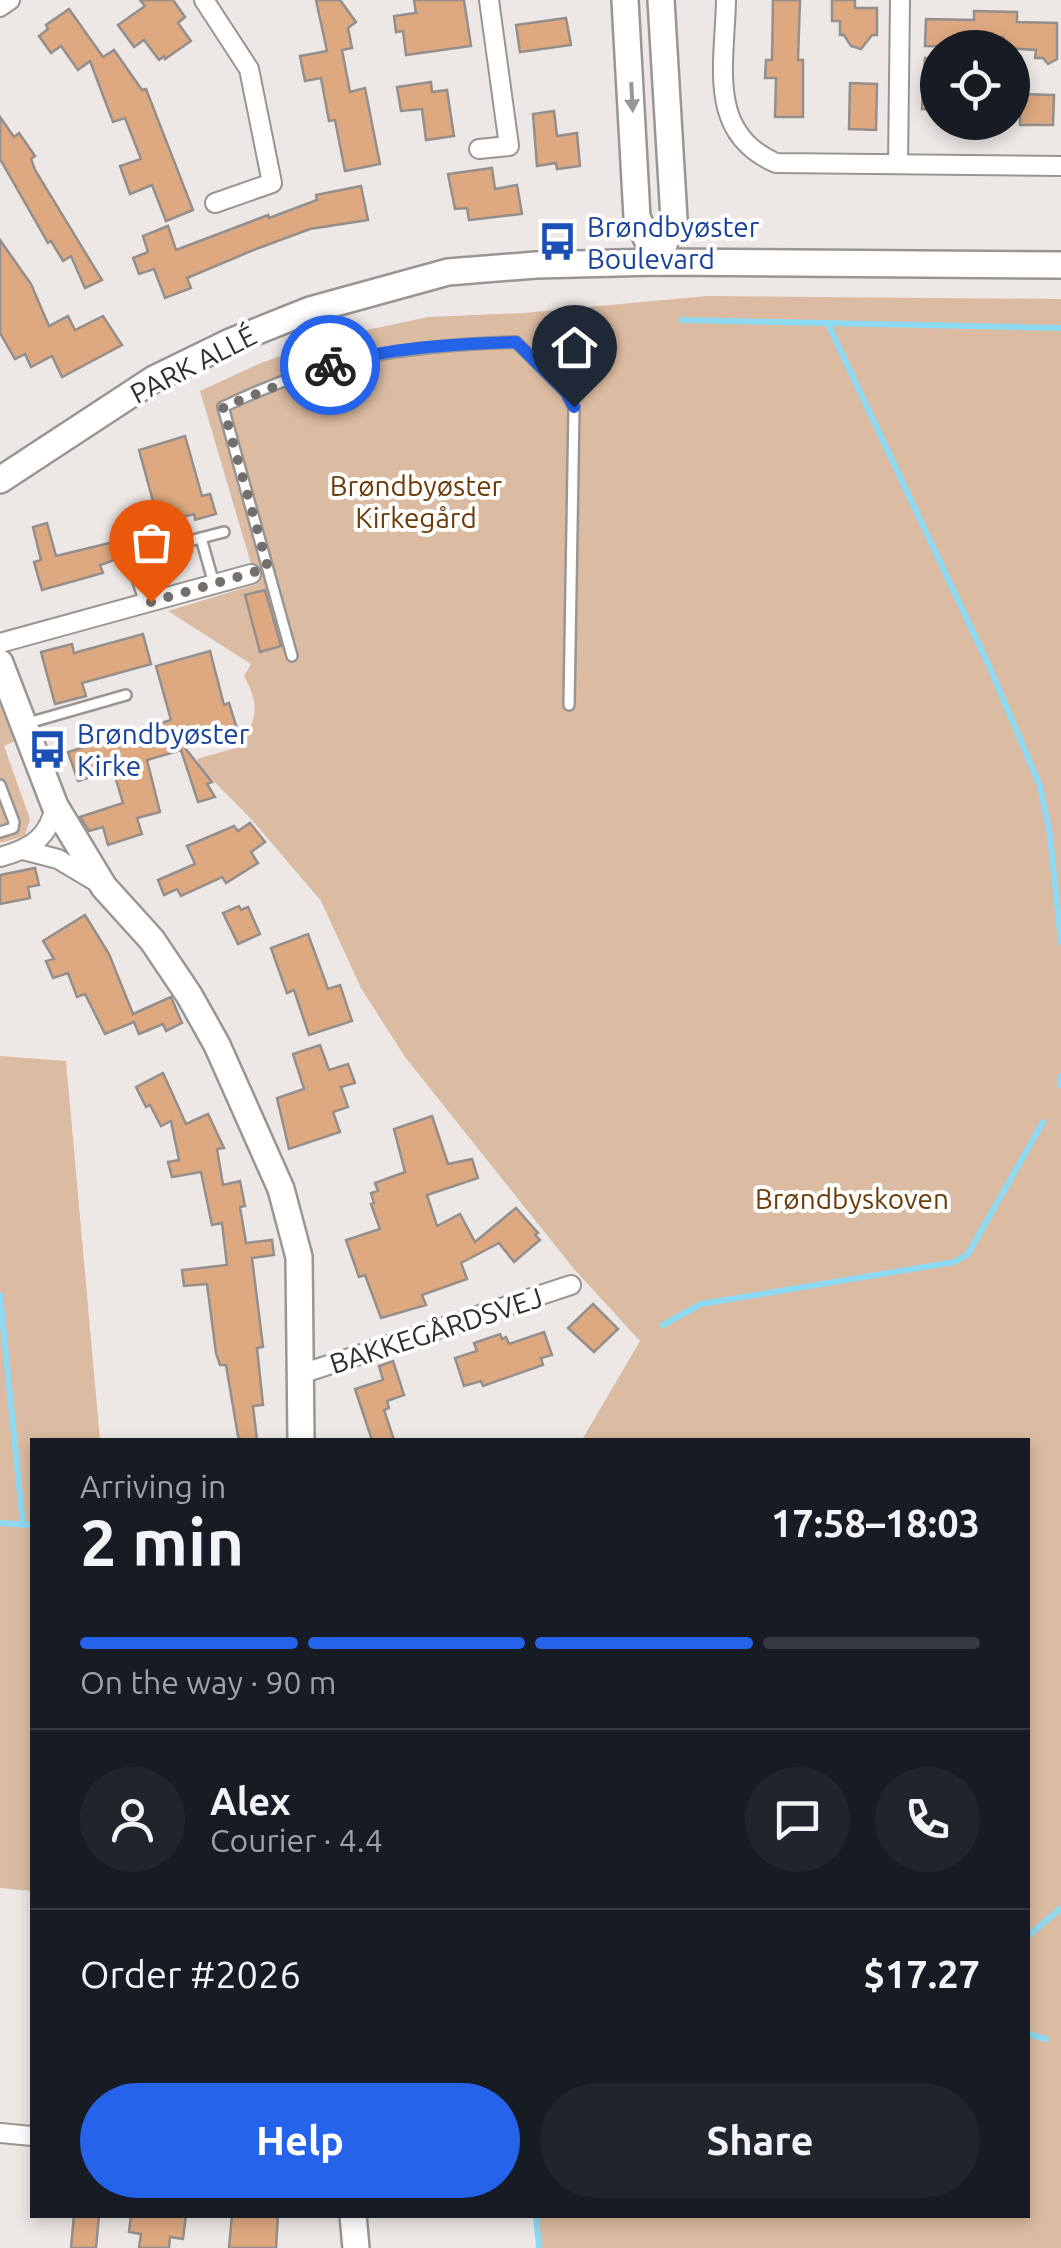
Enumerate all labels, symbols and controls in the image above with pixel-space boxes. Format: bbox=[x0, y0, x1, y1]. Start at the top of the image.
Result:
map controls bbox=[920, 30, 1030, 140]
button: locate bbox=[920, 30, 1030, 140]
one-way arrow bbox=[624, 82, 640, 114]
place label: Brøndbyøster Boulevard bbox=[587, 211, 760, 274]
bus stop icon: Brøndbyøster Boulevard bbox=[536, 221, 578, 263]
pin bbox=[532, 305, 617, 408]
courier bbox=[280, 315, 380, 415]
street label: PARK ALLÉ bbox=[124, 318, 261, 409]
icon: home bbox=[547, 320, 602, 375]
icon: bike bbox=[303, 338, 358, 393]
park label: Brøndbyøster Kirkegård bbox=[330, 470, 503, 533]
pin bbox=[109, 500, 194, 603]
icon: bag bbox=[124, 515, 179, 570]
place label: Brøndbyøster Kirke bbox=[77, 718, 250, 781]
bus stop icon: Brøndbyøster Kirke bbox=[26, 728, 68, 770]
park label: Brøndbyskoven bbox=[755, 1183, 949, 1214]
street label: BAKKEGÅRDSVEJ bbox=[326, 1281, 546, 1379]
text: Arriving in bbox=[80, 1468, 226, 1504]
text: 17:58–18:03 bbox=[771, 1502, 980, 1544]
text: 2 min bbox=[80, 1505, 244, 1578]
text: On the way · 90 m bbox=[80, 1664, 336, 1700]
button: person bbox=[80, 1767, 185, 1872]
button: chat bbox=[745, 1767, 850, 1872]
button: phone bbox=[875, 1767, 980, 1872]
text: Alex bbox=[210, 1780, 291, 1822]
text: Courier · 4.4 bbox=[210, 1822, 383, 1858]
text: Order #2026 bbox=[80, 1953, 301, 1995]
text: $17.27 bbox=[863, 1953, 980, 1995]
button: Help bbox=[80, 2083, 520, 2198]
button: Share bbox=[540, 2083, 980, 2198]

